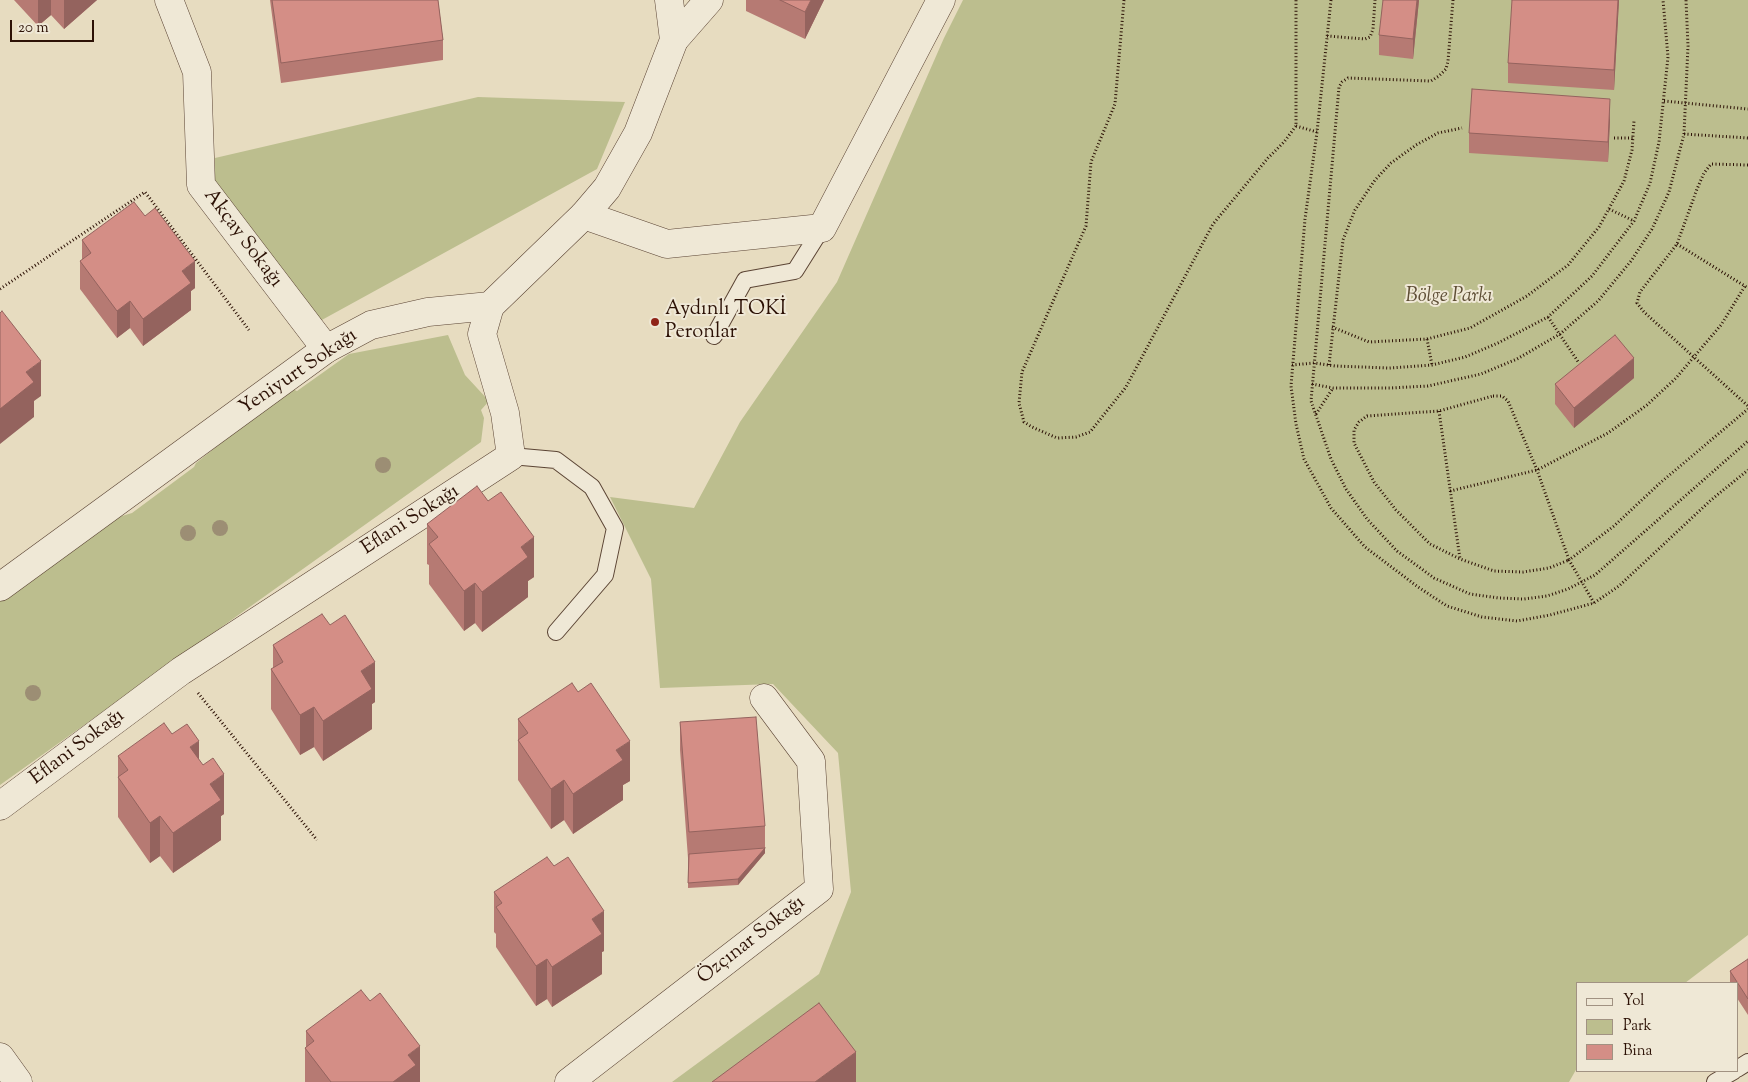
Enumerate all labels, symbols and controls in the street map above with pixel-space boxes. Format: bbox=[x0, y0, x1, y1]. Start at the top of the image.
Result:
scale bar bbox=[12, 10, 96, 42]
text: 20 m bbox=[18, 18, 49, 39]
street label: Akçay Sokağı bbox=[197, 185, 287, 293]
park label: Bölge Parkı bbox=[1405, 286, 1493, 310]
place label: Aydınlı TOKİ Peronlar bbox=[665, 299, 786, 346]
marker: Aydınlı TOKİ Peronlar bbox=[649, 316, 661, 328]
street label: Yeniyurt Sokağı bbox=[235, 325, 363, 421]
street label: Eflani Sokağı bbox=[358, 480, 464, 562]
street label: Eflani Sokağı bbox=[26, 705, 130, 791]
street label: Özçınar Sokağı bbox=[693, 892, 811, 990]
legend bbox=[1576, 982, 1738, 1072]
text: Yol bbox=[1623, 991, 1645, 1012]
text: Park bbox=[1623, 1016, 1652, 1037]
text: Bina bbox=[1623, 1041, 1653, 1062]

